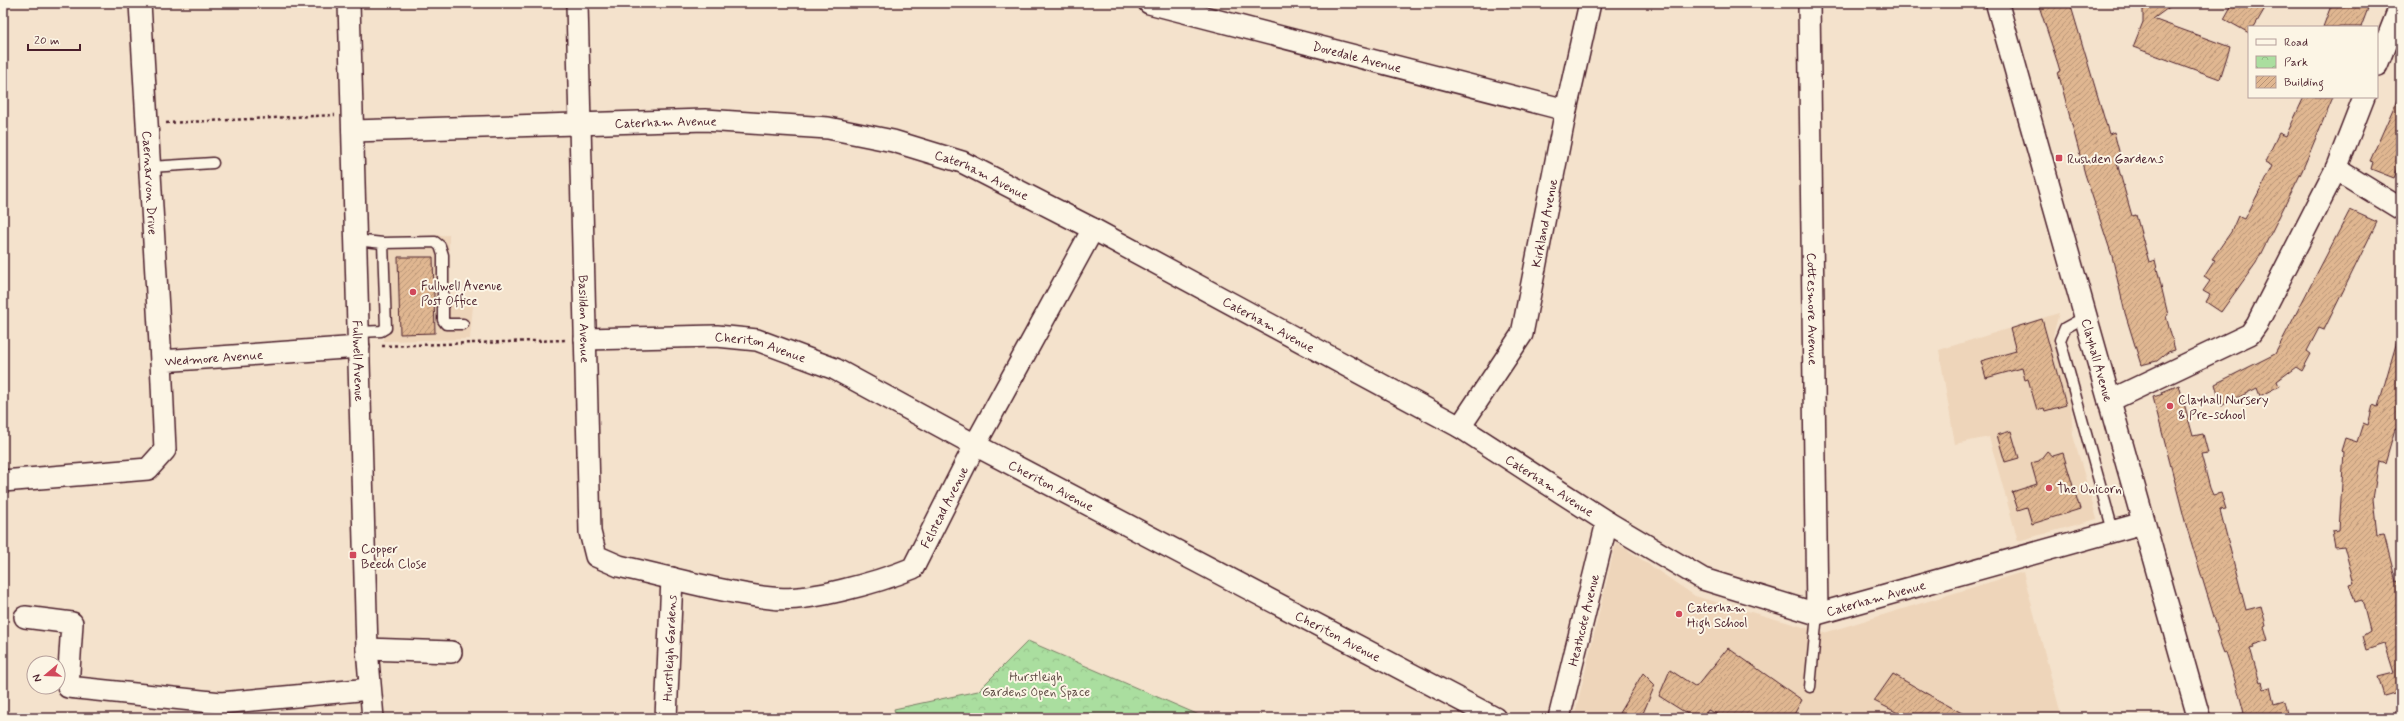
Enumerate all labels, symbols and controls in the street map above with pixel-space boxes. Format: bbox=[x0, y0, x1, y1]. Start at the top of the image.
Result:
scale bar bbox=[28, 26, 80, 52]
legend bbox=[2248, 26, 2378, 98]
text: 20 m bbox=[34, 33, 60, 49]
text: Road bbox=[2284, 35, 2308, 51]
street label: Dovedale Avenue bbox=[1310, 38, 1403, 77]
text: Park bbox=[2284, 55, 2308, 71]
text: Building bbox=[2284, 75, 2324, 92]
street label: Caterham Avenue bbox=[614, 113, 717, 133]
street label: Caernarvon Drive bbox=[138, 130, 161, 235]
street label: Caterham Avenue bbox=[932, 147, 1031, 205]
place label: Rushden Gardens bbox=[2067, 151, 2164, 168]
marker: Rushden Gardens bbox=[2054, 153, 2064, 163]
street label: Kirkland Avenue bbox=[1528, 178, 1562, 269]
street label: Cottesmore Avenue bbox=[1802, 252, 1821, 365]
street label: Basildon Avenue bbox=[574, 275, 593, 363]
place label: Fullwell Avenue Post Office bbox=[421, 278, 502, 310]
marker: Fullwell Avenue Post Office bbox=[408, 287, 418, 297]
street label: Caterham Avenue bbox=[1219, 293, 1317, 357]
street label: Clayhall Avenue bbox=[2077, 317, 2116, 404]
street label: Fullwell Avenue bbox=[348, 320, 367, 402]
street label: Cheriton Avenue bbox=[714, 329, 808, 367]
street label: Wedmore Avenue bbox=[164, 347, 264, 371]
place label: Clayhall Nursery & Pre-school bbox=[2178, 392, 2269, 424]
marker: Clayhall Nursery & Pre-school bbox=[2165, 401, 2175, 411]
street label: Caterham Avenue bbox=[1501, 451, 1597, 521]
street label: Cheriton Avenue bbox=[1005, 457, 1096, 516]
street label: Felstead Avenue bbox=[917, 464, 973, 551]
place label: The Unicorn bbox=[2057, 481, 2122, 498]
marker: The Unicorn bbox=[2044, 483, 2054, 493]
place label: Copper Beech Close bbox=[361, 541, 427, 573]
marker: Copper Beech Close bbox=[348, 550, 358, 560]
street label: Heathcote Avenue bbox=[1565, 572, 1604, 668]
street label: Caterham Avenue bbox=[1825, 577, 1928, 621]
street label: Hurstleigh Gardens bbox=[660, 594, 681, 702]
place label: Caterham High School bbox=[1687, 600, 1748, 634]
street label: Cheriton Avenue bbox=[1292, 608, 1383, 666]
marker: Caterham High School bbox=[1674, 609, 1684, 619]
north arrow bbox=[26, 655, 66, 695]
park label: Hurstleigh Gardens Open Space bbox=[982, 669, 1090, 701]
text: N bbox=[30, 672, 45, 684]

